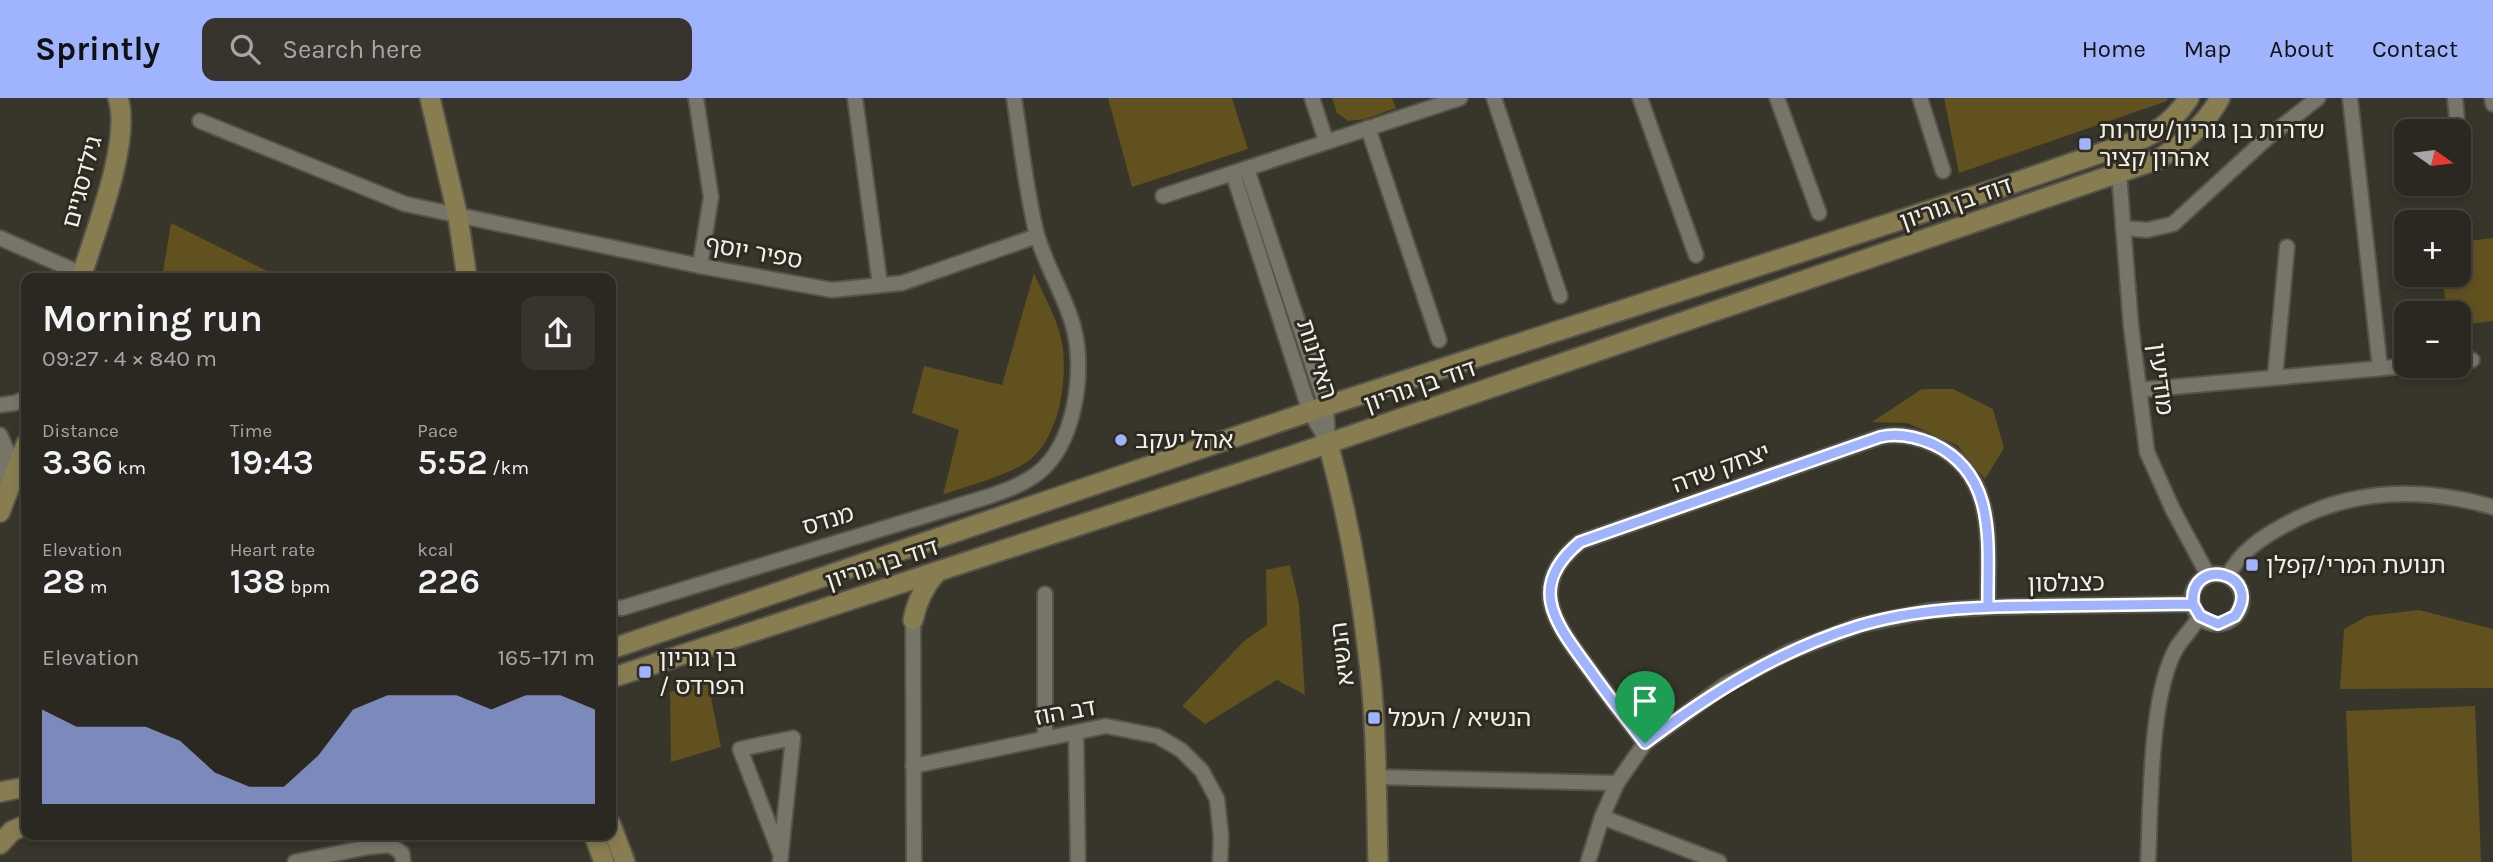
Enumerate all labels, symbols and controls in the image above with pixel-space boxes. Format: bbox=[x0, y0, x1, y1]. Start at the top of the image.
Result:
search box bbox=[202, 18, 692, 81]
text: Sprintly bbox=[35, 30, 160, 68]
icon: search bbox=[226, 30, 264, 68]
text: Search here bbox=[282, 34, 422, 65]
text: Home bbox=[2082, 35, 2146, 63]
text: Map bbox=[2184, 35, 2231, 63]
text: About bbox=[2269, 35, 2334, 63]
text: Contact bbox=[2372, 35, 2458, 63]
place label: שדרות בן גוריון/שדרות אהרון קציר bbox=[2099, 116, 2325, 172]
north arrow bbox=[2394, 119, 2471, 196]
map controls bbox=[2394, 119, 2471, 378]
street label: גילדסגיים bbox=[56, 133, 108, 231]
marker: שדרות בן גוריון/שדרות אהרון קציר bbox=[2077, 136, 2093, 152]
street label: דוד בן גוריון bbox=[1896, 171, 2016, 235]
button: + bbox=[2394, 210, 2471, 287]
street label: ספיר יוסף bbox=[703, 230, 805, 274]
text: Morning run bbox=[42, 296, 263, 341]
button: share bbox=[521, 296, 595, 370]
button: − bbox=[2394, 301, 2471, 378]
street label: האילנות bbox=[1291, 316, 1343, 402]
street label: מודיעין bbox=[2143, 341, 2179, 417]
text: 09:27 · 4 × 840 m bbox=[42, 345, 217, 372]
street label: דוד בן גוריון bbox=[1360, 354, 1480, 418]
text: Distance bbox=[42, 420, 119, 442]
text: Time bbox=[230, 420, 272, 442]
text: Pace bbox=[417, 420, 458, 442]
place label: אהל יעקב bbox=[1135, 426, 1234, 454]
marker: אהל יעקב bbox=[1113, 432, 1129, 448]
street label: יצחק שדה bbox=[1668, 437, 1774, 499]
text: 3.36 bbox=[42, 442, 113, 483]
text: 19:43 bbox=[230, 442, 314, 483]
text: 5:52 bbox=[417, 442, 488, 483]
text: km bbox=[113, 457, 146, 479]
text: /km bbox=[488, 457, 529, 479]
street label: מנדס bbox=[799, 499, 857, 541]
street label: דוד בן גוריון bbox=[822, 533, 942, 595]
text: Elevation bbox=[42, 539, 122, 561]
text: Heart rate bbox=[230, 539, 315, 561]
text: kcal bbox=[417, 539, 454, 561]
place label: תנועת המרי/קפלן bbox=[2266, 551, 2446, 579]
marker: תנועת המרי/קפלן bbox=[2244, 557, 2260, 573]
text: 28 bbox=[42, 561, 85, 602]
text: 138 bbox=[230, 561, 286, 602]
text: 226 bbox=[417, 561, 480, 602]
street label: כצנלסון bbox=[2027, 568, 2105, 598]
text: m bbox=[85, 576, 108, 598]
text: bpm bbox=[286, 576, 330, 598]
street label: הנשיא bbox=[1324, 621, 1360, 687]
text: Elevation bbox=[42, 644, 139, 671]
text: 165–171 m bbox=[497, 644, 595, 671]
place label: בן גוריון / הפרדס bbox=[659, 644, 745, 700]
marker: בן גוריון / הפרדס bbox=[637, 664, 653, 680]
pin bbox=[1615, 671, 1675, 743]
icon: arrive bbox=[1626, 682, 1664, 720]
street label: דב הוז bbox=[1032, 693, 1098, 731]
place label: הנשיא / העמל bbox=[1388, 704, 1531, 732]
marker: הנשיא / העמל bbox=[1366, 710, 1382, 726]

